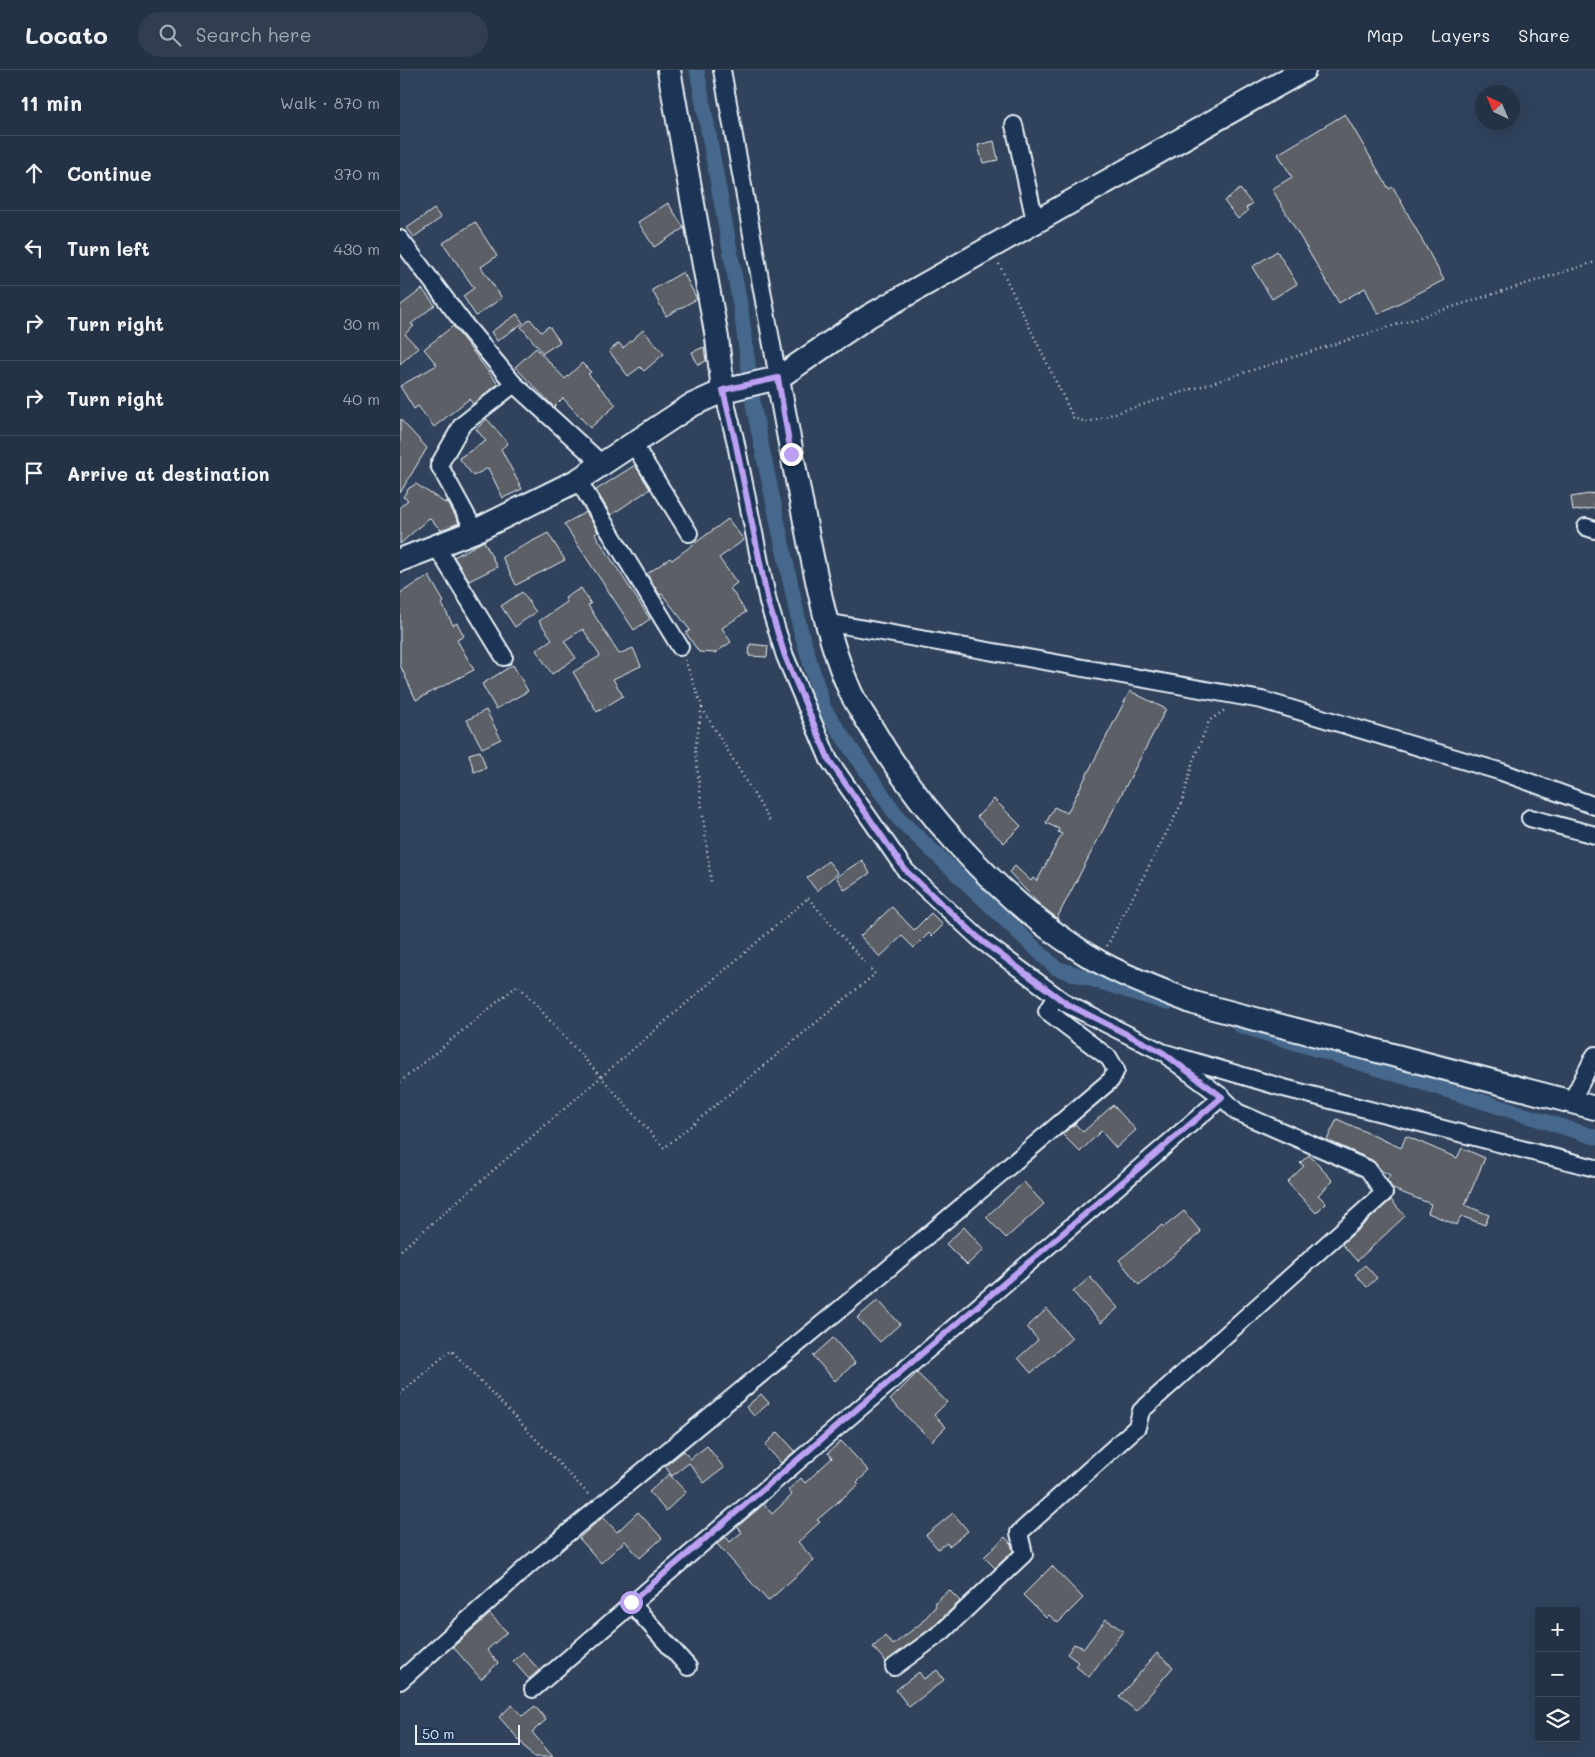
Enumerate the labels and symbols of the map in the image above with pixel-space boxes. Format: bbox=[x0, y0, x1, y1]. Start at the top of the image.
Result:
north arrow bbox=[1475, 85, 1520, 130]
route end bbox=[780, 443, 803, 466]
route start bbox=[620, 1591, 643, 1614]
scale bar bbox=[415, 1722, 520, 1745]

